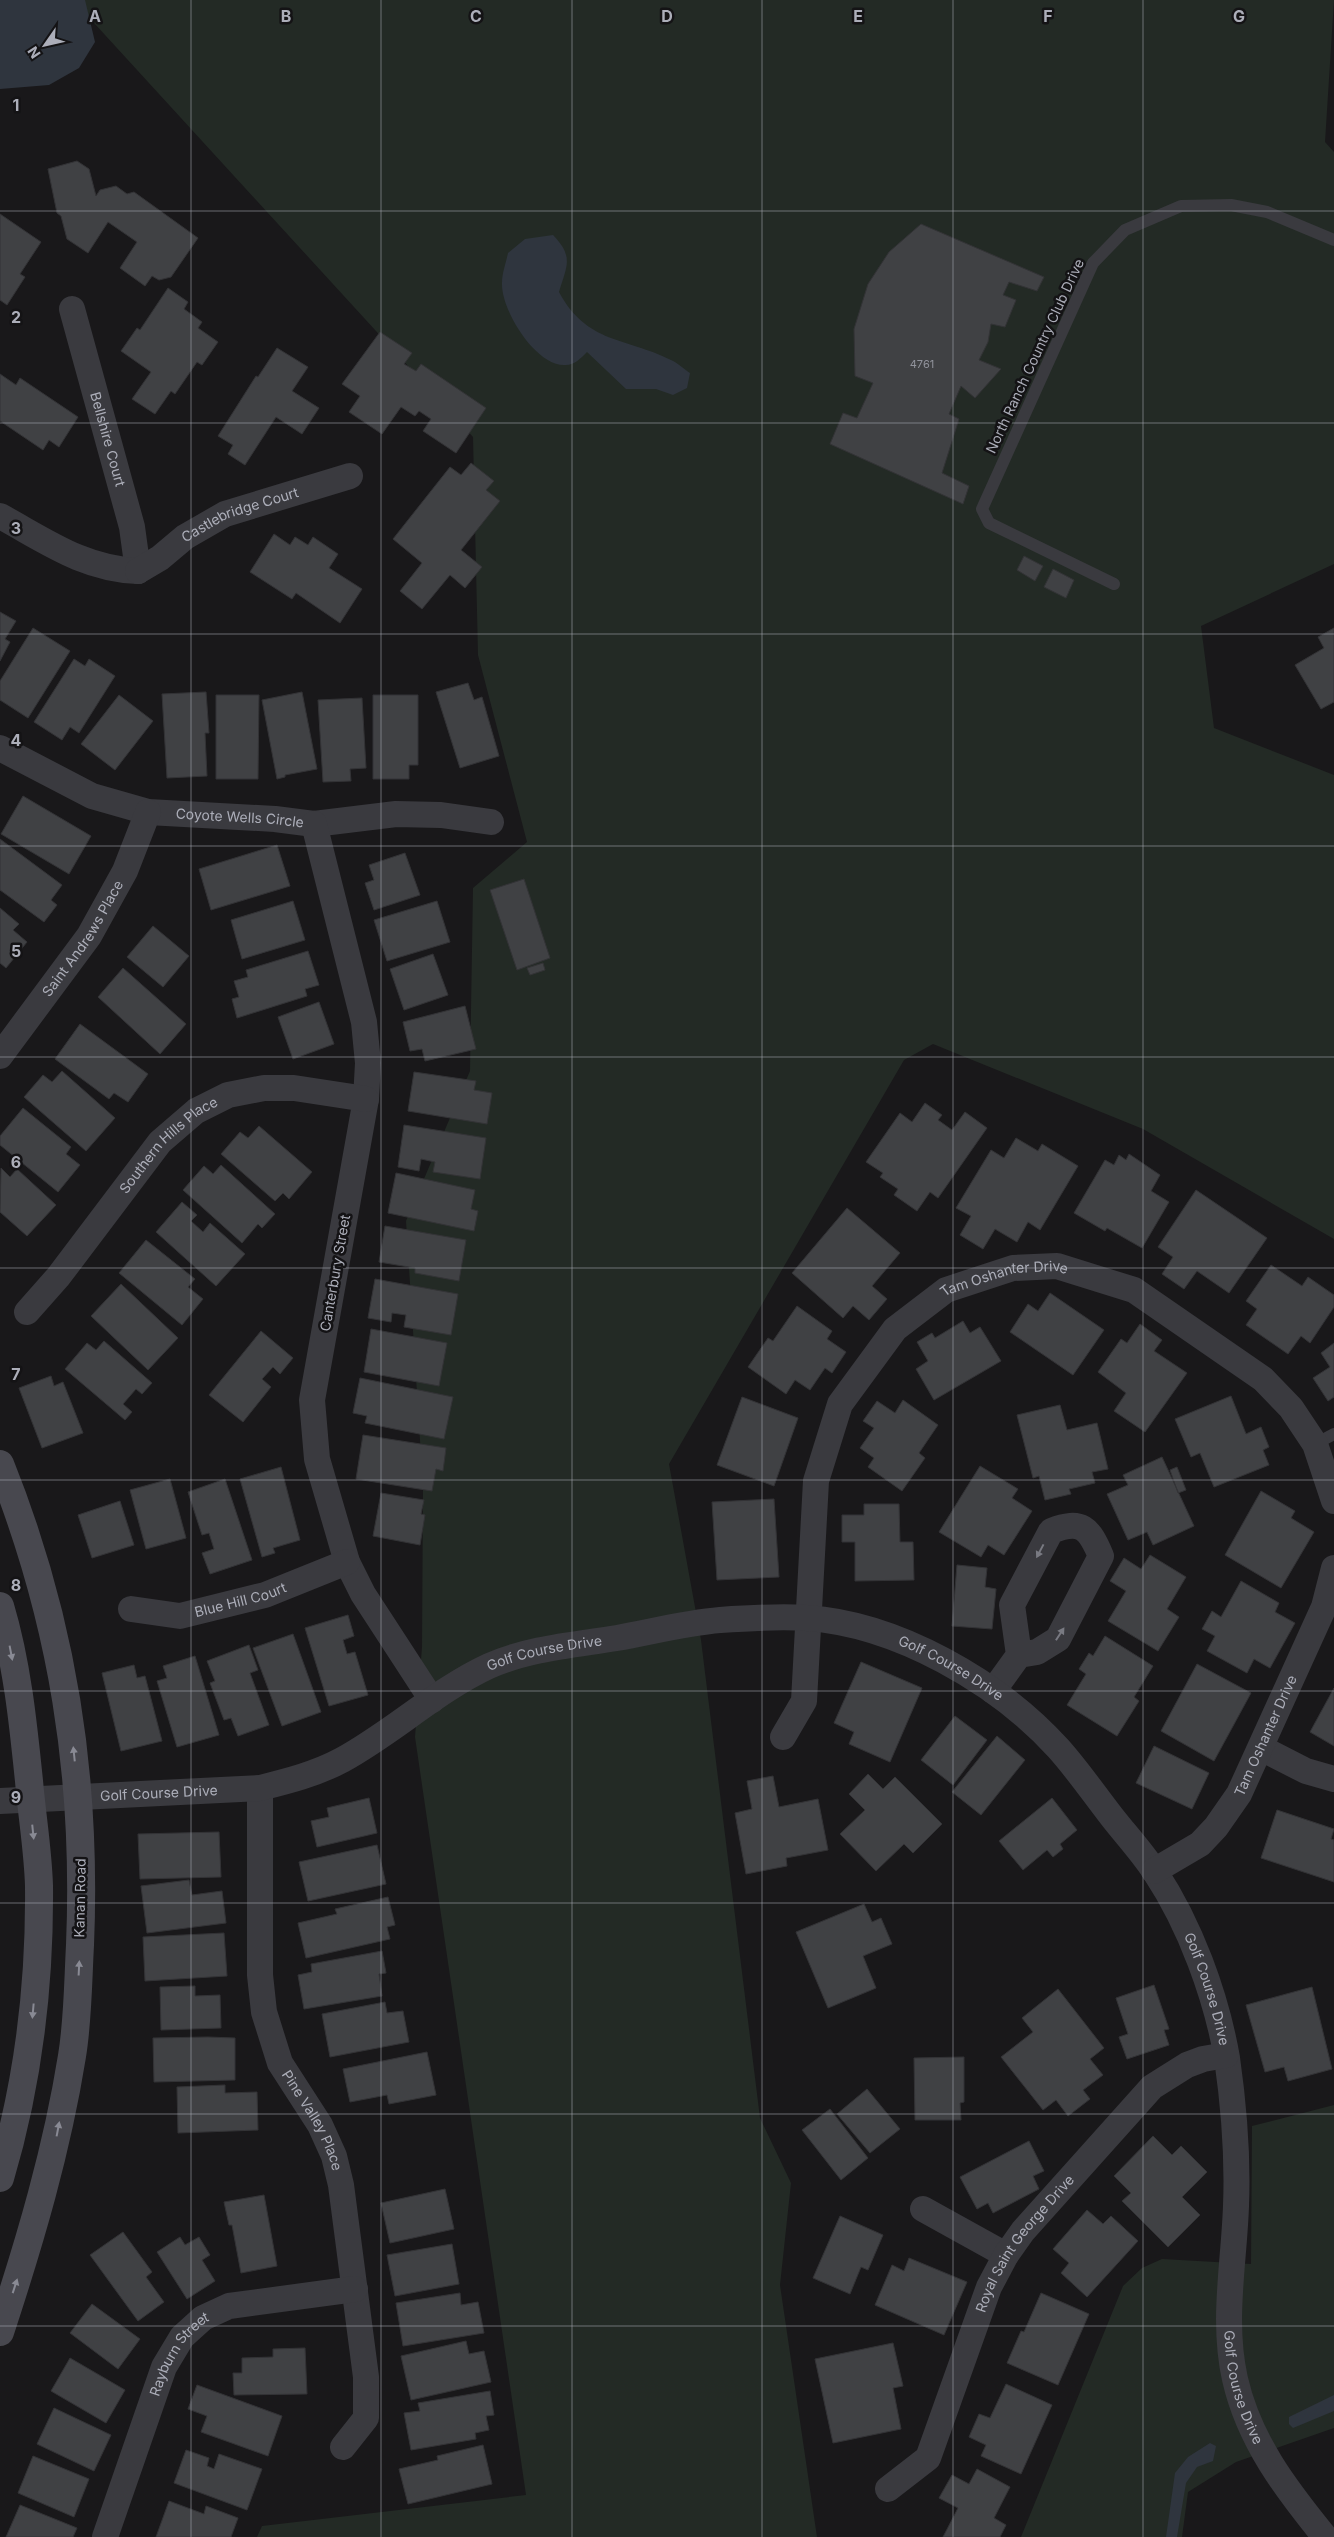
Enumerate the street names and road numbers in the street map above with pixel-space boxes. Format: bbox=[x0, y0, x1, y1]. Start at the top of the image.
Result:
street label: North Ranch Country Club Drive bbox=[982, 256, 1087, 456]
street label: Bellshire Court bbox=[87, 390, 130, 489]
street label: Castlebridge Court bbox=[178, 483, 301, 545]
street label: Coyote Wells Circle bbox=[175, 805, 305, 831]
street label: Saint Andrews Place bbox=[38, 877, 126, 1000]
street label: Southern Hills Place bbox=[115, 1093, 220, 1197]
street label: Canterbury Street bbox=[316, 1213, 353, 1333]
street label: Tam Oshanter Drive bbox=[936, 1257, 1070, 1300]
street label: Blue Hill Court bbox=[193, 1578, 289, 1620]
street label: Golf Course Drive bbox=[484, 1631, 603, 1674]
street label: Golf Course Drive bbox=[896, 1631, 1007, 1704]
street label: Tam Oshanter Drive bbox=[1230, 1672, 1300, 1799]
street label: Golf Course Drive bbox=[99, 1781, 218, 1804]
street label: Kanan Road bbox=[70, 1858, 89, 1938]
street label: Golf Course Drive bbox=[1181, 1930, 1233, 2047]
street label: Pine Valley Place bbox=[279, 2067, 346, 2172]
street label: Royal Saint George Drive bbox=[972, 2171, 1077, 2315]
street label: Rayburn Street bbox=[146, 2308, 211, 2398]
street label: Golf Course Drive bbox=[1221, 2330, 1267, 2447]

